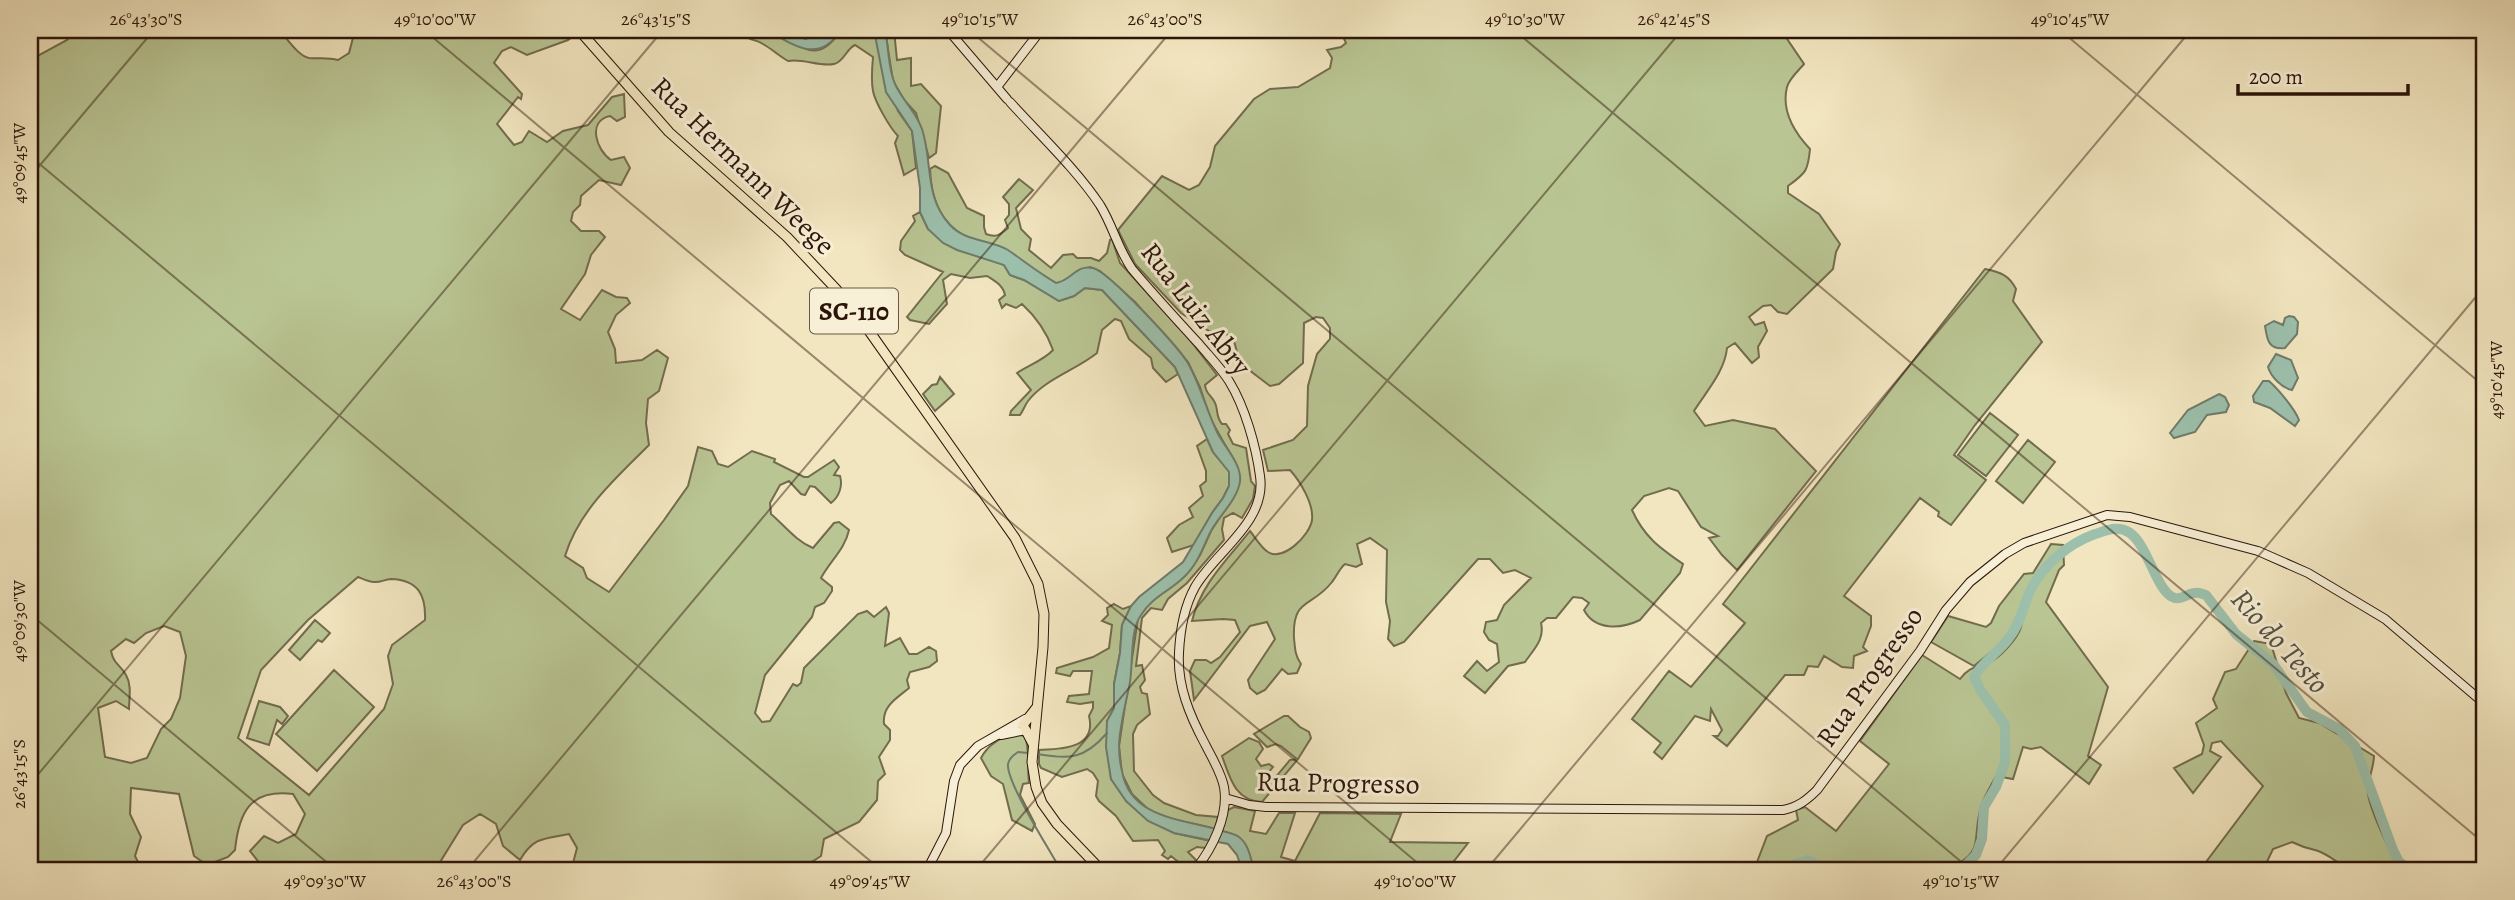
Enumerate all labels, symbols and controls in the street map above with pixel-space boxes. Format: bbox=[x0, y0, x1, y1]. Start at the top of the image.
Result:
text: 26°43'30"S bbox=[109, 7, 183, 31]
text: 49°10'00"W bbox=[394, 7, 476, 31]
text: 26°43'15"S bbox=[621, 7, 691, 31]
text: 49°10'15"W bbox=[942, 7, 1019, 31]
text: 26°43'00"S bbox=[1127, 7, 1203, 31]
text: 49°10'30"W bbox=[1485, 7, 1565, 31]
text: 26°42'45"S bbox=[1638, 7, 1710, 31]
text: 49°10'45"W bbox=[2031, 7, 2110, 31]
scale bar bbox=[2238, 52, 2408, 96]
text: 200 m bbox=[2249, 63, 2303, 91]
street label: Rua Hermann Weege bbox=[643, 68, 843, 264]
text: 49°09'45"W bbox=[7, 122, 31, 203]
street label: Rua Luiz Abry bbox=[1132, 235, 1260, 384]
road number: SC-110 bbox=[810, 288, 898, 334]
text: 49°10'45"W bbox=[2484, 340, 2508, 419]
text: 49°09'30"W bbox=[7, 580, 31, 662]
water label: Rio do Testo bbox=[2222, 580, 2338, 702]
street label: Rua Progresso bbox=[1808, 599, 1932, 755]
text: 26°43'15"S bbox=[7, 739, 31, 809]
street label: Rua Progresso bbox=[1256, 763, 1420, 803]
text: 49°09'30"W bbox=[284, 869, 366, 893]
text: 26°43'00"S bbox=[436, 869, 512, 893]
text: 49°09'45"W bbox=[830, 869, 911, 893]
text: 49°10'00"W bbox=[1374, 869, 1456, 893]
text: 49°10'15"W bbox=[1923, 869, 2000, 893]

